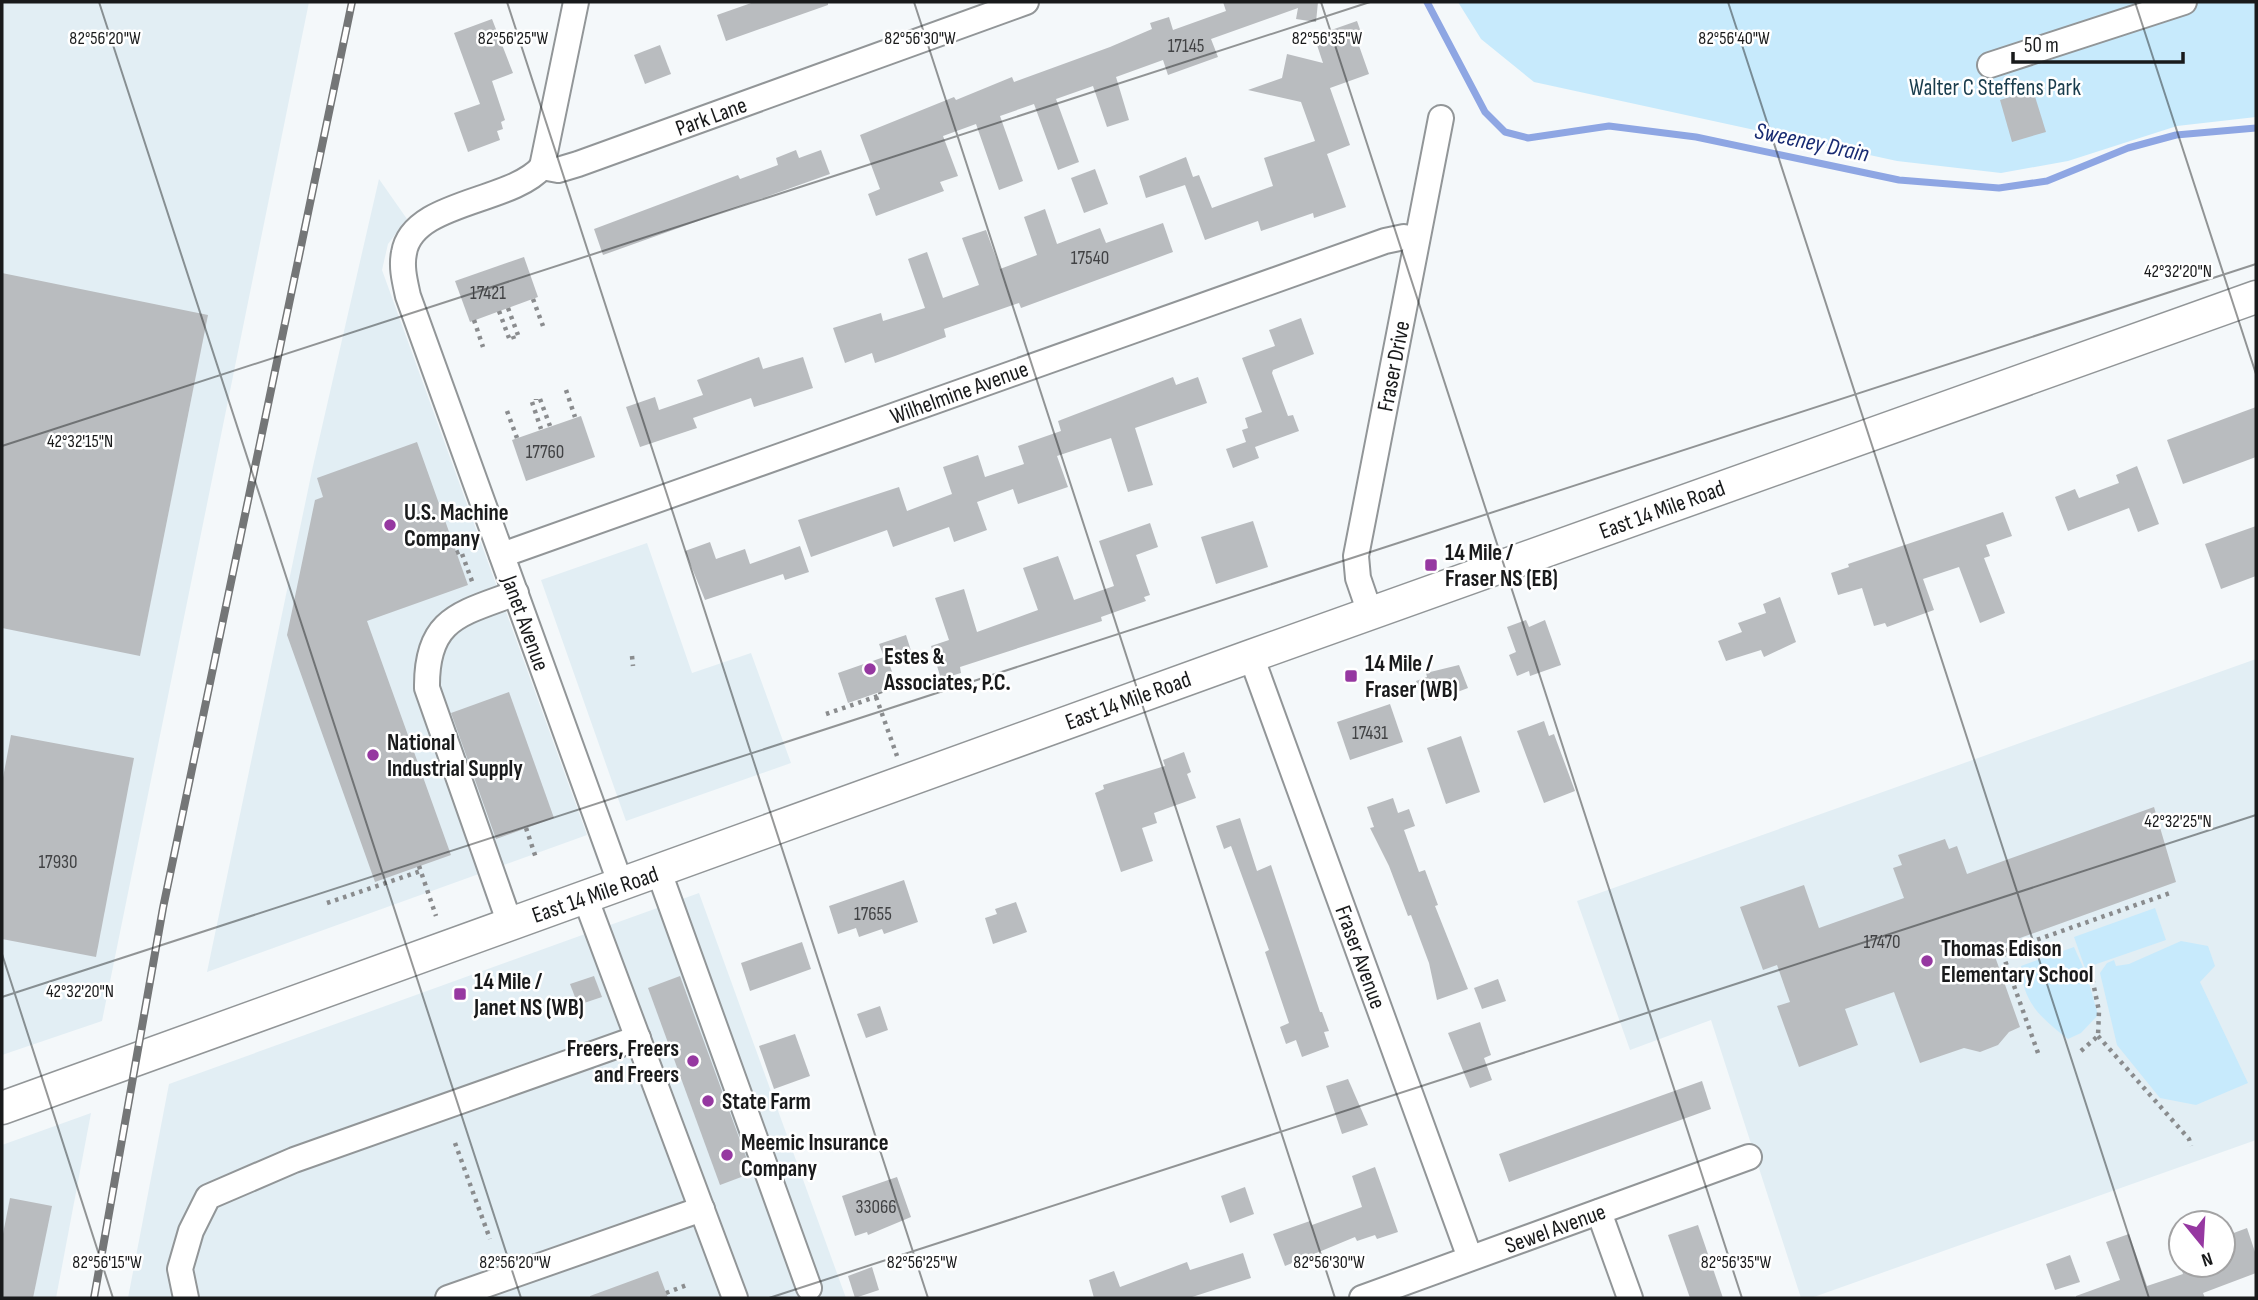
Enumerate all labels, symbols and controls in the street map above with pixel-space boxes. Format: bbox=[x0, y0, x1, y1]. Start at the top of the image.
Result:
scale bar bbox=[2013, 21, 2183, 65]
text: 82°56'20"W bbox=[69, 28, 141, 49]
text: 82°56'25"W bbox=[478, 28, 549, 49]
text: 82°56'30"W bbox=[884, 28, 956, 49]
text: 82°56'35"W bbox=[1292, 28, 1363, 49]
text: 82°56'40"W bbox=[1698, 28, 1770, 49]
text: 50 m bbox=[2024, 33, 2059, 58]
house number: 17145 bbox=[1168, 35, 1204, 58]
park label: Walter C Steffens Park bbox=[1909, 74, 2081, 102]
street label: Park Lane bbox=[672, 91, 751, 143]
water label: Sweeney Drain bbox=[1752, 116, 1872, 169]
house number: 17540 bbox=[1071, 247, 1109, 270]
text: 42°32'20"N bbox=[2144, 261, 2212, 282]
house number: 17421 bbox=[470, 282, 506, 305]
street label: Fraser Drive bbox=[1371, 319, 1416, 414]
street label: Wilhelmine Avenue bbox=[886, 355, 1032, 431]
text: 42°32'15"N bbox=[47, 431, 113, 452]
house number: 17760 bbox=[526, 441, 564, 464]
street label: East 14 Mile Road bbox=[1596, 474, 1729, 546]
place label: U.S. Machine Company bbox=[404, 499, 509, 553]
marker: U.S. Machine Company bbox=[382, 517, 398, 533]
place label: 14 Mile / Fraser NS (EB) bbox=[1445, 539, 1558, 593]
marker: 14 Mile / Fraser NS (EB) bbox=[1423, 557, 1439, 573]
street label: Janet Avenue bbox=[495, 571, 555, 675]
place label: Estes & Associates, P.C. bbox=[883, 643, 1011, 697]
place label: 14 Mile / Fraser (WB) bbox=[1365, 650, 1458, 704]
marker: Estes & Associates, P.C. bbox=[862, 661, 878, 677]
street label: East 14 Mile Road bbox=[1062, 665, 1195, 737]
marker: 14 Mile / Fraser (WB) bbox=[1343, 668, 1359, 684]
house number: 17431 bbox=[1352, 722, 1388, 745]
place label: National Industrial Supply bbox=[387, 729, 523, 783]
marker: National Industrial Supply bbox=[365, 747, 381, 763]
text: 42°32'25"N bbox=[2144, 811, 2212, 832]
house number: 17930 bbox=[38, 851, 78, 874]
street label: East 14 Mile Road bbox=[529, 860, 662, 930]
street label: Fraser Avenue bbox=[1328, 902, 1392, 1013]
house number: 17655 bbox=[854, 903, 892, 926]
house number: 17470 bbox=[1863, 931, 1901, 954]
place label: Thomas Edison Elementary School bbox=[1941, 935, 2093, 989]
marker: Thomas Edison Elementary School bbox=[1919, 953, 1935, 969]
place label: 14 Mile / Janet NS (WB) bbox=[473, 968, 584, 1022]
text: 42°32'20"N bbox=[46, 981, 114, 1002]
marker: 14 Mile / Janet NS (WB) bbox=[452, 986, 468, 1002]
place label: Freers, Freers and Freers bbox=[567, 1035, 679, 1089]
marker: Freers, Freers and Freers bbox=[685, 1053, 701, 1069]
place label: State Farm bbox=[722, 1088, 811, 1116]
marker: State Farm bbox=[700, 1093, 716, 1109]
place label: Meemic Insurance Company bbox=[741, 1129, 889, 1183]
marker: Meemic Insurance Company bbox=[719, 1147, 735, 1163]
house number: 33066 bbox=[855, 1196, 897, 1219]
street label: Sewel Avenue bbox=[1501, 1198, 1610, 1260]
north arrow bbox=[2167, 1209, 2237, 1279]
text: N bbox=[2198, 1246, 2215, 1271]
text: 82°56'15"W bbox=[72, 1252, 142, 1273]
text: 82°56'20"W bbox=[479, 1252, 551, 1273]
text: 82°56'25"W bbox=[887, 1252, 958, 1273]
text: 82°56'30"W bbox=[1293, 1252, 1365, 1273]
text: 82°56'35"W bbox=[1701, 1252, 1772, 1273]

